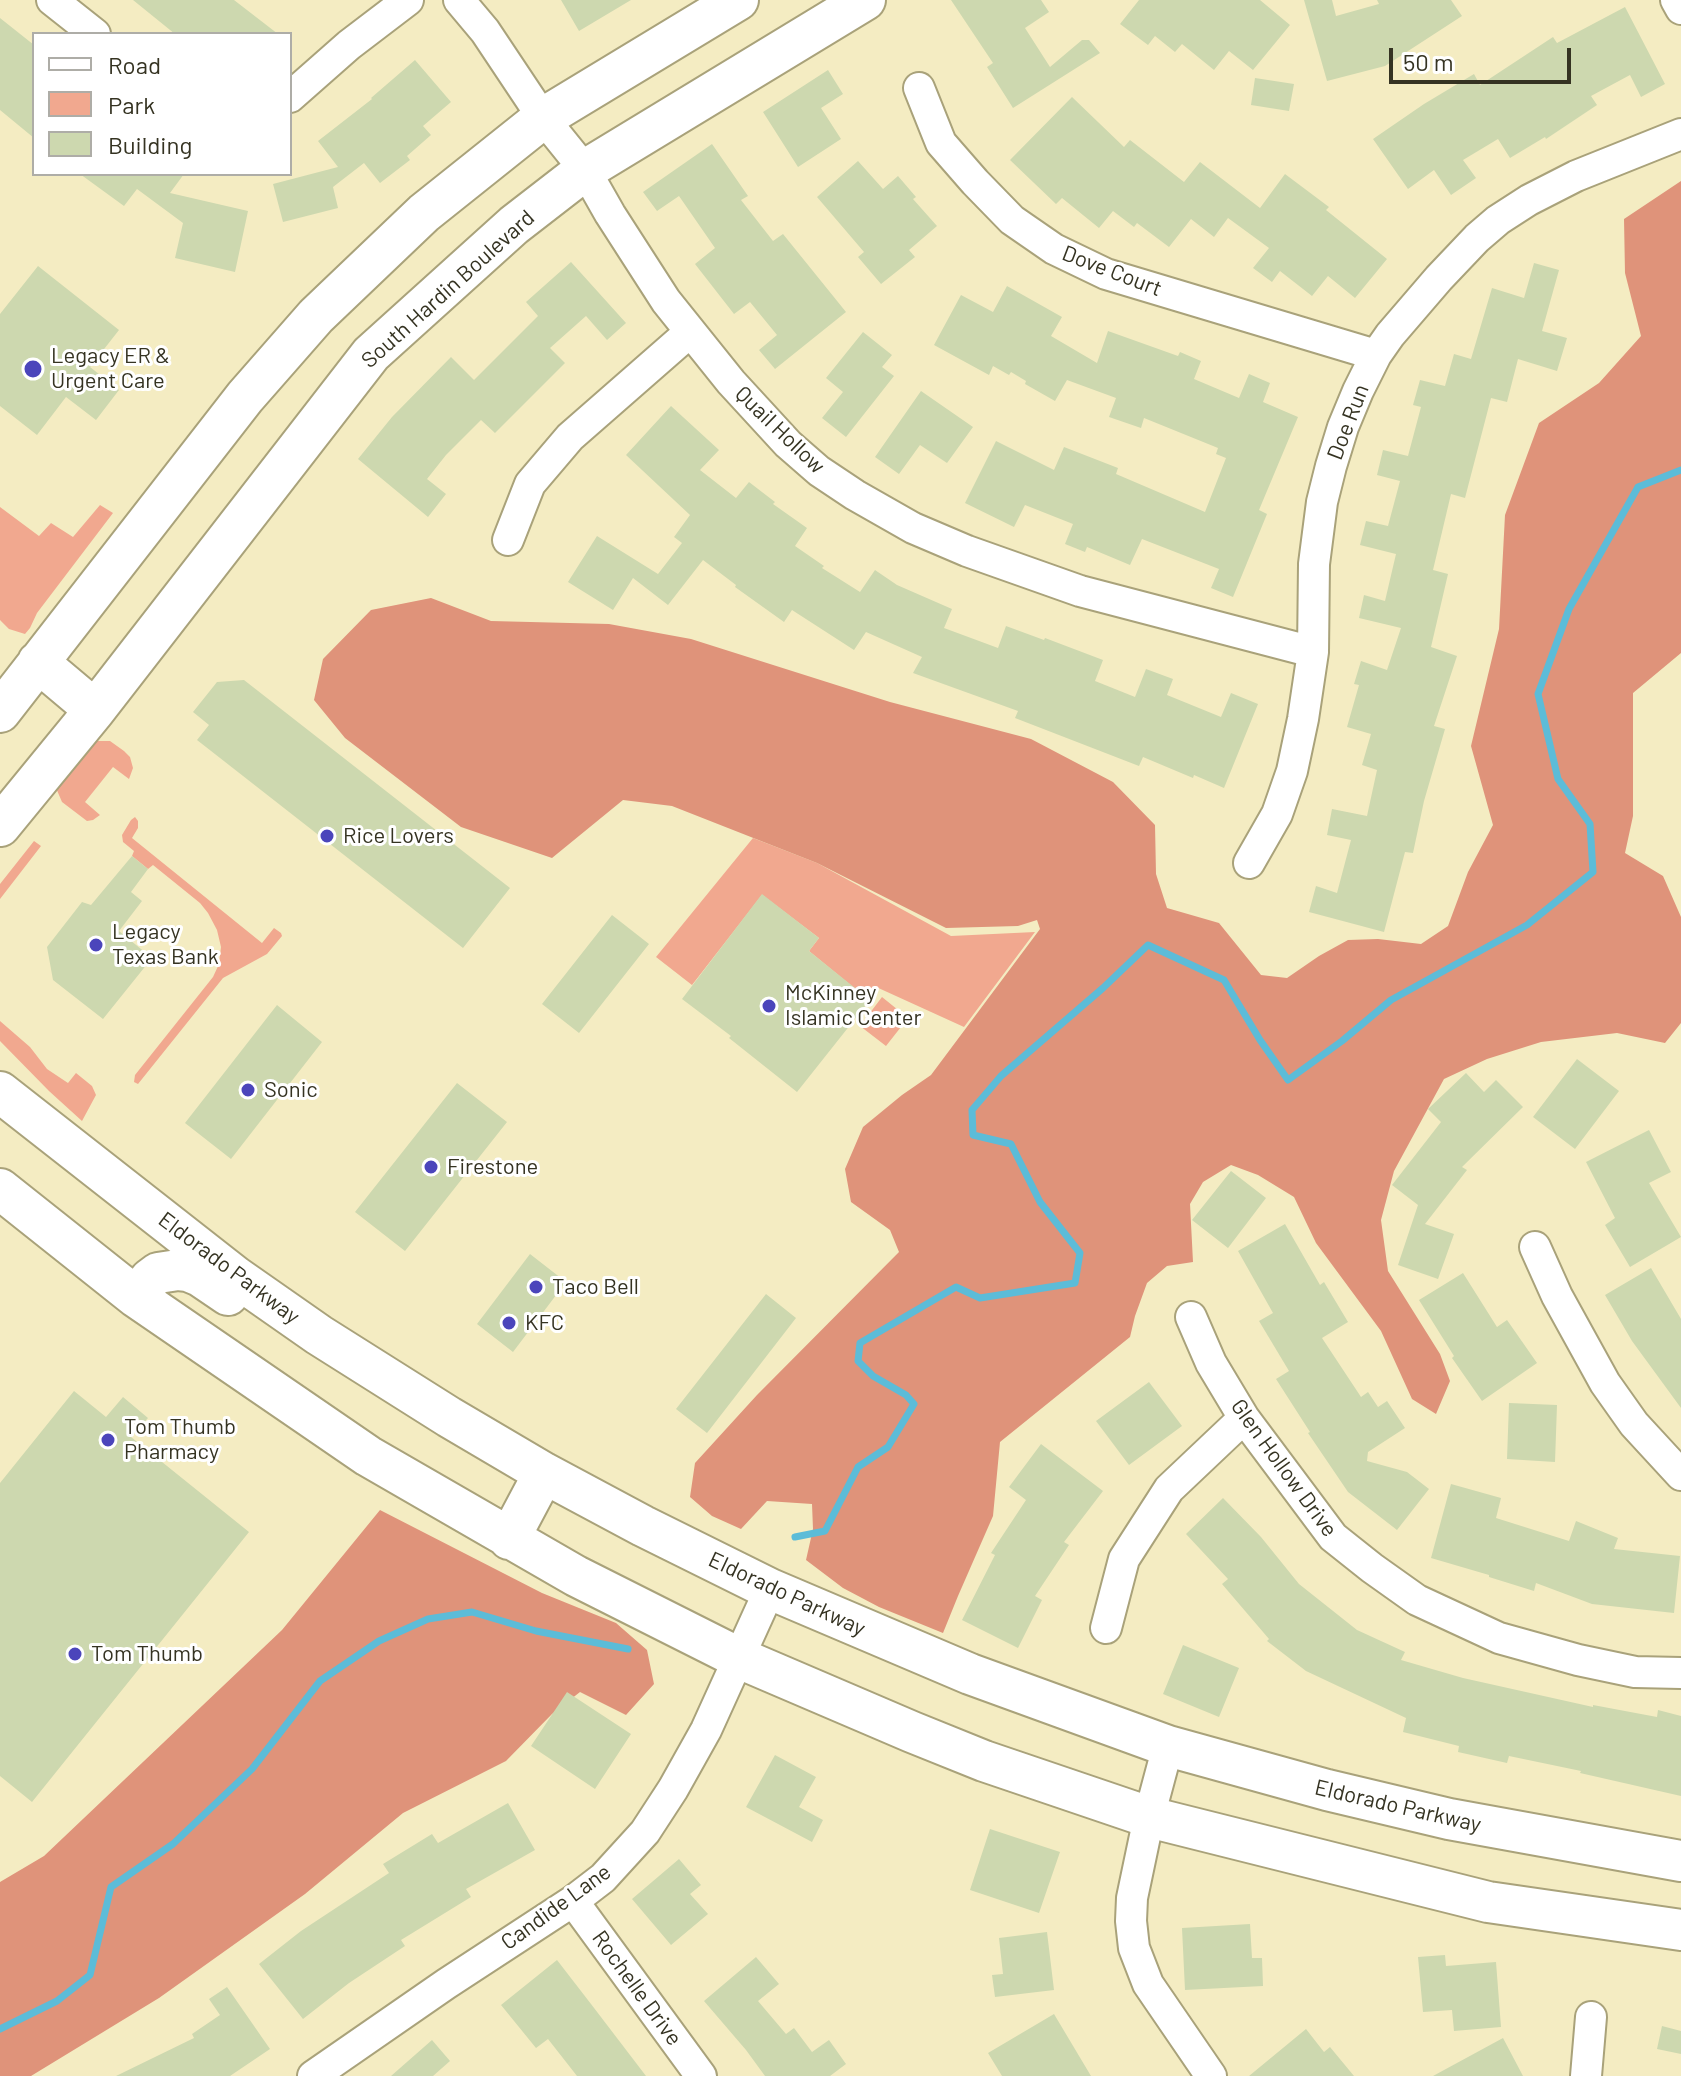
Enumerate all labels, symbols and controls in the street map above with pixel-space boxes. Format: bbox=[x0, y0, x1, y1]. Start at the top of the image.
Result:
legend bbox=[32, 32, 292, 176]
scale bar bbox=[1393, 32, 1575, 82]
text: 50 m bbox=[1403, 47, 1454, 76]
text: Road bbox=[108, 50, 161, 79]
text: Park bbox=[108, 90, 155, 119]
text: Building bbox=[108, 130, 192, 159]
street label: South Hardin Boulevard bbox=[356, 204, 540, 374]
street label: Dove Court bbox=[1058, 240, 1166, 302]
place label: Legacy ER & Urgent Care bbox=[51, 343, 170, 394]
marker: Legacy ER & Urgent Care bbox=[22, 358, 44, 380]
street label: Doe Run bbox=[1322, 380, 1374, 464]
street label: Quail Hollow bbox=[730, 381, 830, 479]
place label: Rice Lovers bbox=[343, 823, 454, 849]
marker: Rice Lovers bbox=[318, 827, 336, 845]
place label: Legacy Texas Bank bbox=[112, 919, 219, 970]
marker: Legacy Texas Bank bbox=[87, 936, 105, 954]
place label: McKinney Islamic Center bbox=[785, 980, 922, 1032]
marker: McKinney Islamic Center bbox=[760, 997, 778, 1015]
place label: Sonic bbox=[264, 1077, 318, 1103]
marker: Sonic bbox=[239, 1081, 257, 1099]
place label: Firestone bbox=[447, 1154, 538, 1180]
marker: Firestone bbox=[422, 1158, 440, 1176]
street label: Eldorado Parkway bbox=[153, 1206, 305, 1330]
place label: Taco Bell bbox=[552, 1274, 639, 1300]
marker: Taco Bell bbox=[527, 1278, 545, 1296]
place label: KFC bbox=[525, 1310, 564, 1336]
marker: KFC bbox=[500, 1314, 518, 1332]
street label: Glen Hollow Drive bbox=[1225, 1394, 1343, 1542]
place label: Tom Thumb Pharmacy bbox=[124, 1414, 236, 1466]
marker: Tom Thumb Pharmacy bbox=[99, 1431, 117, 1449]
street label: Eldorado Parkway bbox=[704, 1546, 870, 1642]
place label: Tom Thumb bbox=[91, 1641, 203, 1667]
marker: Tom Thumb bbox=[66, 1645, 84, 1663]
street label: Eldorado Parkway bbox=[1312, 1774, 1484, 1838]
street label: Candide Lane bbox=[496, 1858, 616, 1956]
street label: Rochelle Drive bbox=[586, 1925, 688, 2051]

